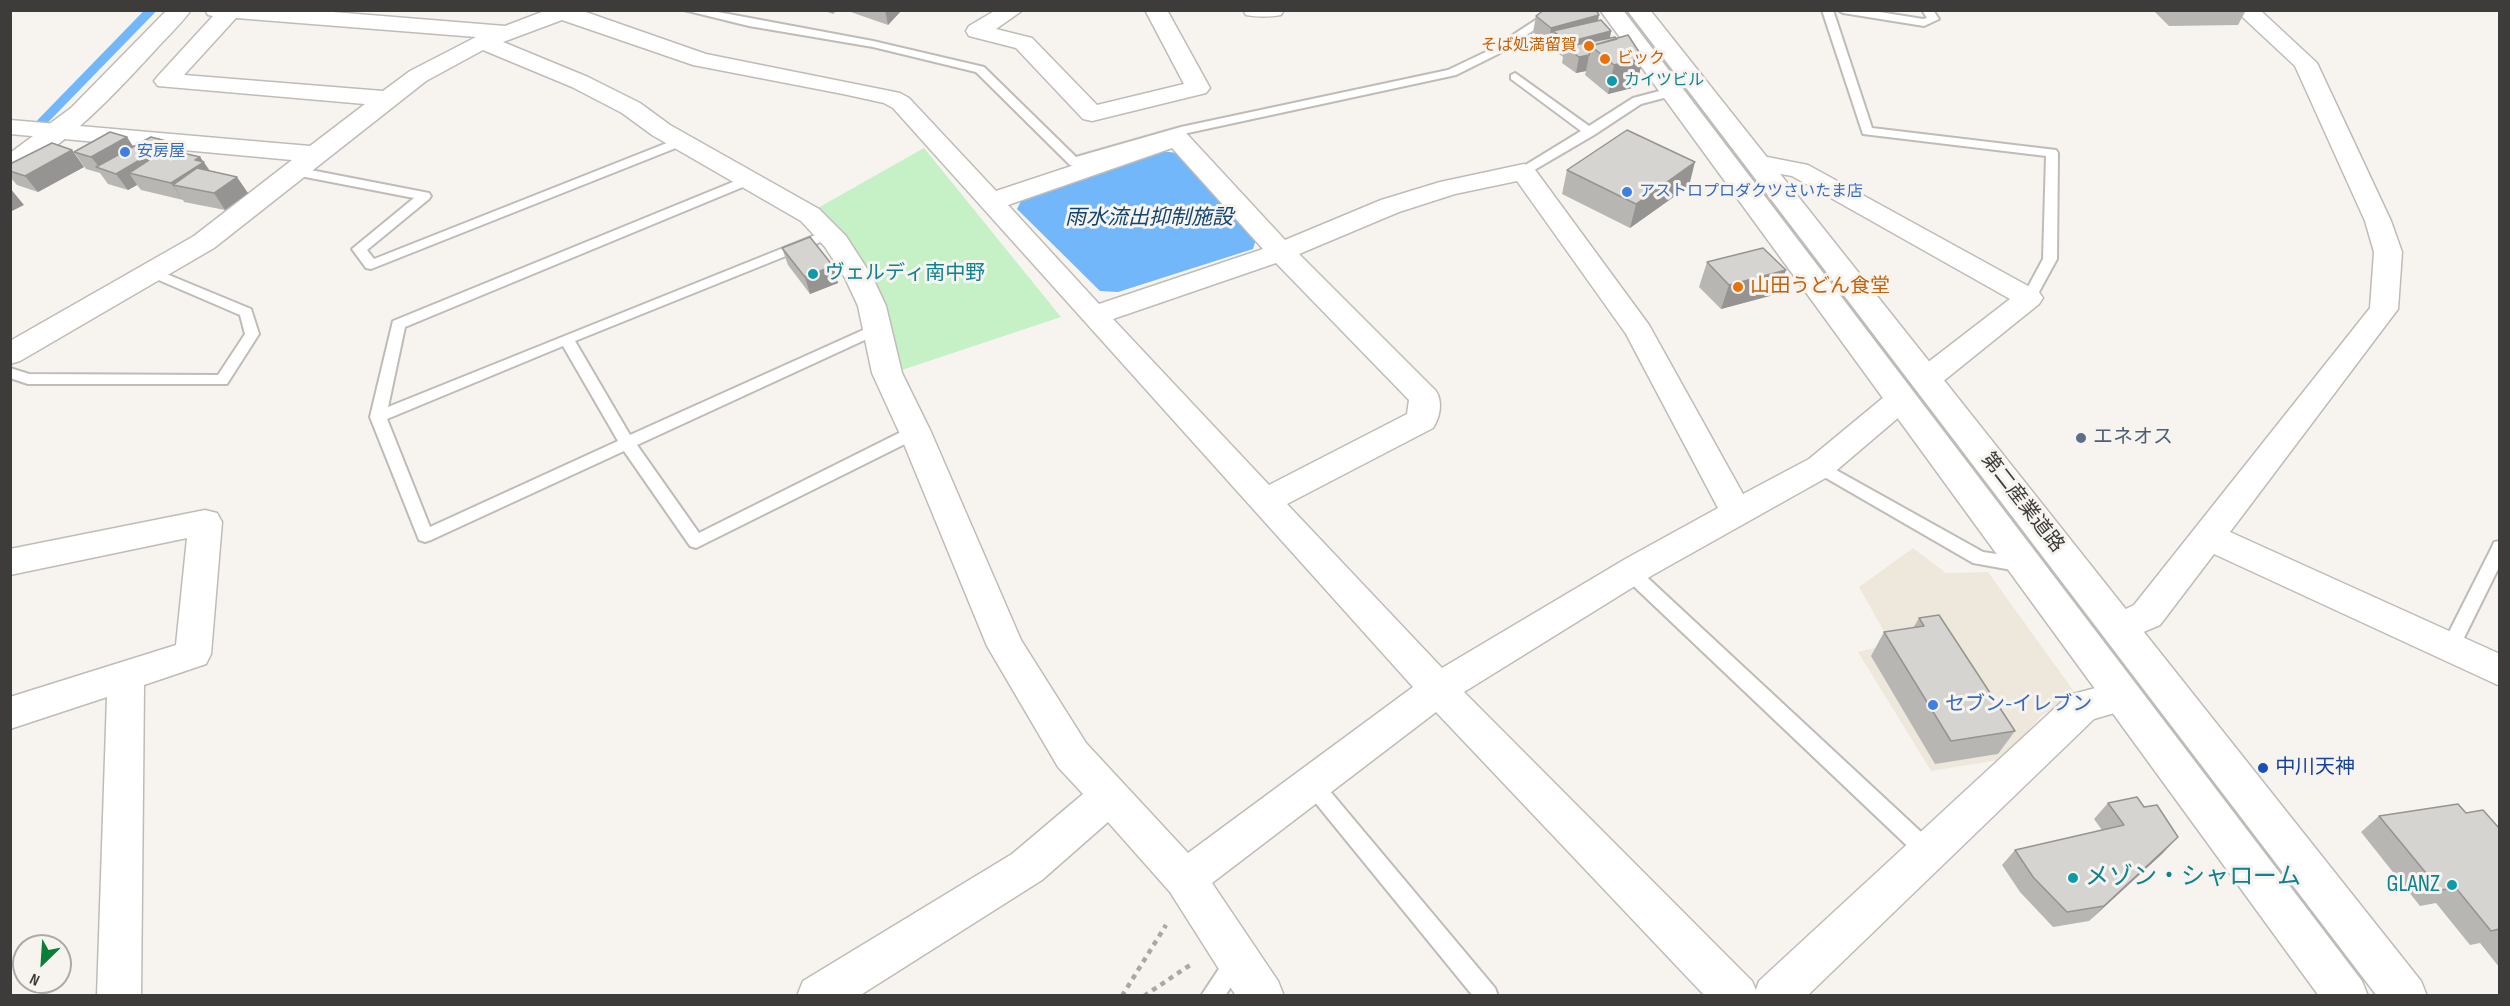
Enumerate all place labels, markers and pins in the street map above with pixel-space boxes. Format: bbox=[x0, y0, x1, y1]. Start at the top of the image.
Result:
place label: そば処満留賀 bbox=[1481, 36, 1577, 56]
marker: そば処満留賀 bbox=[1582, 39, 1596, 53]
place label: ビック bbox=[1617, 49, 1665, 69]
marker: ビック bbox=[1598, 52, 1612, 66]
place label: カイツビル bbox=[1624, 71, 1704, 91]
marker: カイツビル bbox=[1605, 74, 1619, 88]
place label: 安房屋 bbox=[137, 142, 185, 162]
marker: 安房屋 bbox=[118, 145, 132, 159]
place label: アストロプロダクツさいたま店 bbox=[1639, 182, 1863, 202]
marker: アストロプロダクツさいたま店 bbox=[1620, 185, 1634, 199]
place label: ヴェルディ南中野 bbox=[825, 262, 985, 286]
marker: ヴェルディ南中野 bbox=[806, 267, 820, 281]
place label: 山田うどん食堂 bbox=[1750, 275, 1890, 299]
marker: 山田うどん食堂 bbox=[1731, 280, 1745, 294]
place label: エネオス bbox=[2093, 426, 2173, 450]
marker: エネオス bbox=[2074, 431, 2088, 445]
place label: セブン-イレブン bbox=[1945, 693, 2092, 717]
marker: セブン-イレブン bbox=[1926, 698, 1940, 712]
place label: 中川天神 bbox=[2275, 756, 2355, 780]
marker: 中川天神 bbox=[2256, 761, 2270, 775]
place label: メゾン・シャローム bbox=[2085, 864, 2301, 892]
marker: メゾン・シャローム bbox=[2066, 871, 2080, 885]
place label: GLANZ bbox=[2386, 871, 2440, 899]
marker: GLANZ bbox=[2445, 878, 2459, 892]

